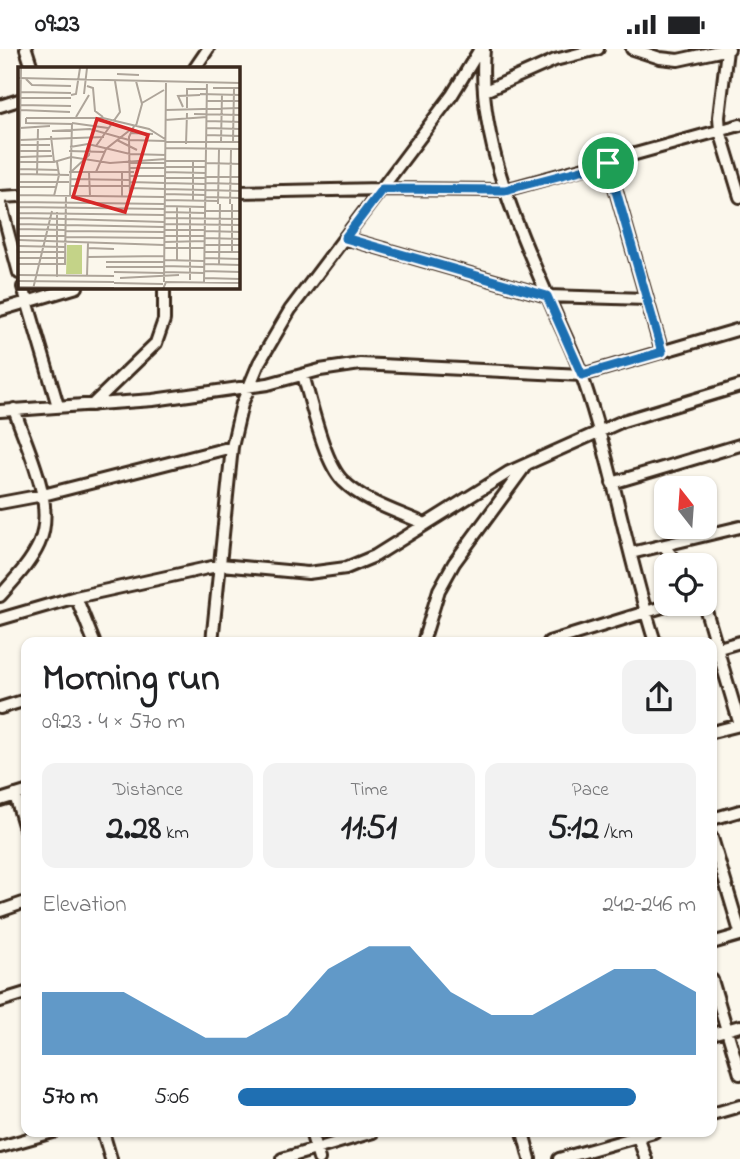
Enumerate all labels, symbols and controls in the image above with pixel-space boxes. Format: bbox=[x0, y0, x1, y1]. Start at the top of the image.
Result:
text: 09:23 bbox=[35, 6, 80, 44]
inset map bbox=[18, 67, 240, 289]
pin bbox=[578, 133, 638, 193]
icon: arrive bbox=[589, 144, 627, 182]
north arrow bbox=[654, 476, 718, 539]
map controls bbox=[654, 476, 717, 616]
button: locate bbox=[654, 553, 717, 616]
text: Morning run bbox=[42, 652, 220, 708]
button: share bbox=[622, 660, 696, 734]
text: 09:23 · 4 × 570 m bbox=[42, 706, 185, 739]
text: Distance bbox=[113, 777, 183, 804]
text: Time bbox=[350, 777, 388, 804]
text: Pace bbox=[572, 777, 609, 804]
text: 2.28 bbox=[106, 804, 161, 855]
text: 11:51 bbox=[341, 804, 397, 855]
text: 5:12 bbox=[548, 804, 599, 855]
text: km bbox=[161, 820, 189, 847]
text: /km bbox=[599, 820, 633, 847]
text: Elevation bbox=[42, 889, 127, 922]
text: 242–246 m bbox=[602, 889, 696, 922]
text: 570 m bbox=[42, 1081, 98, 1114]
text: 5:06 bbox=[154, 1081, 189, 1114]

